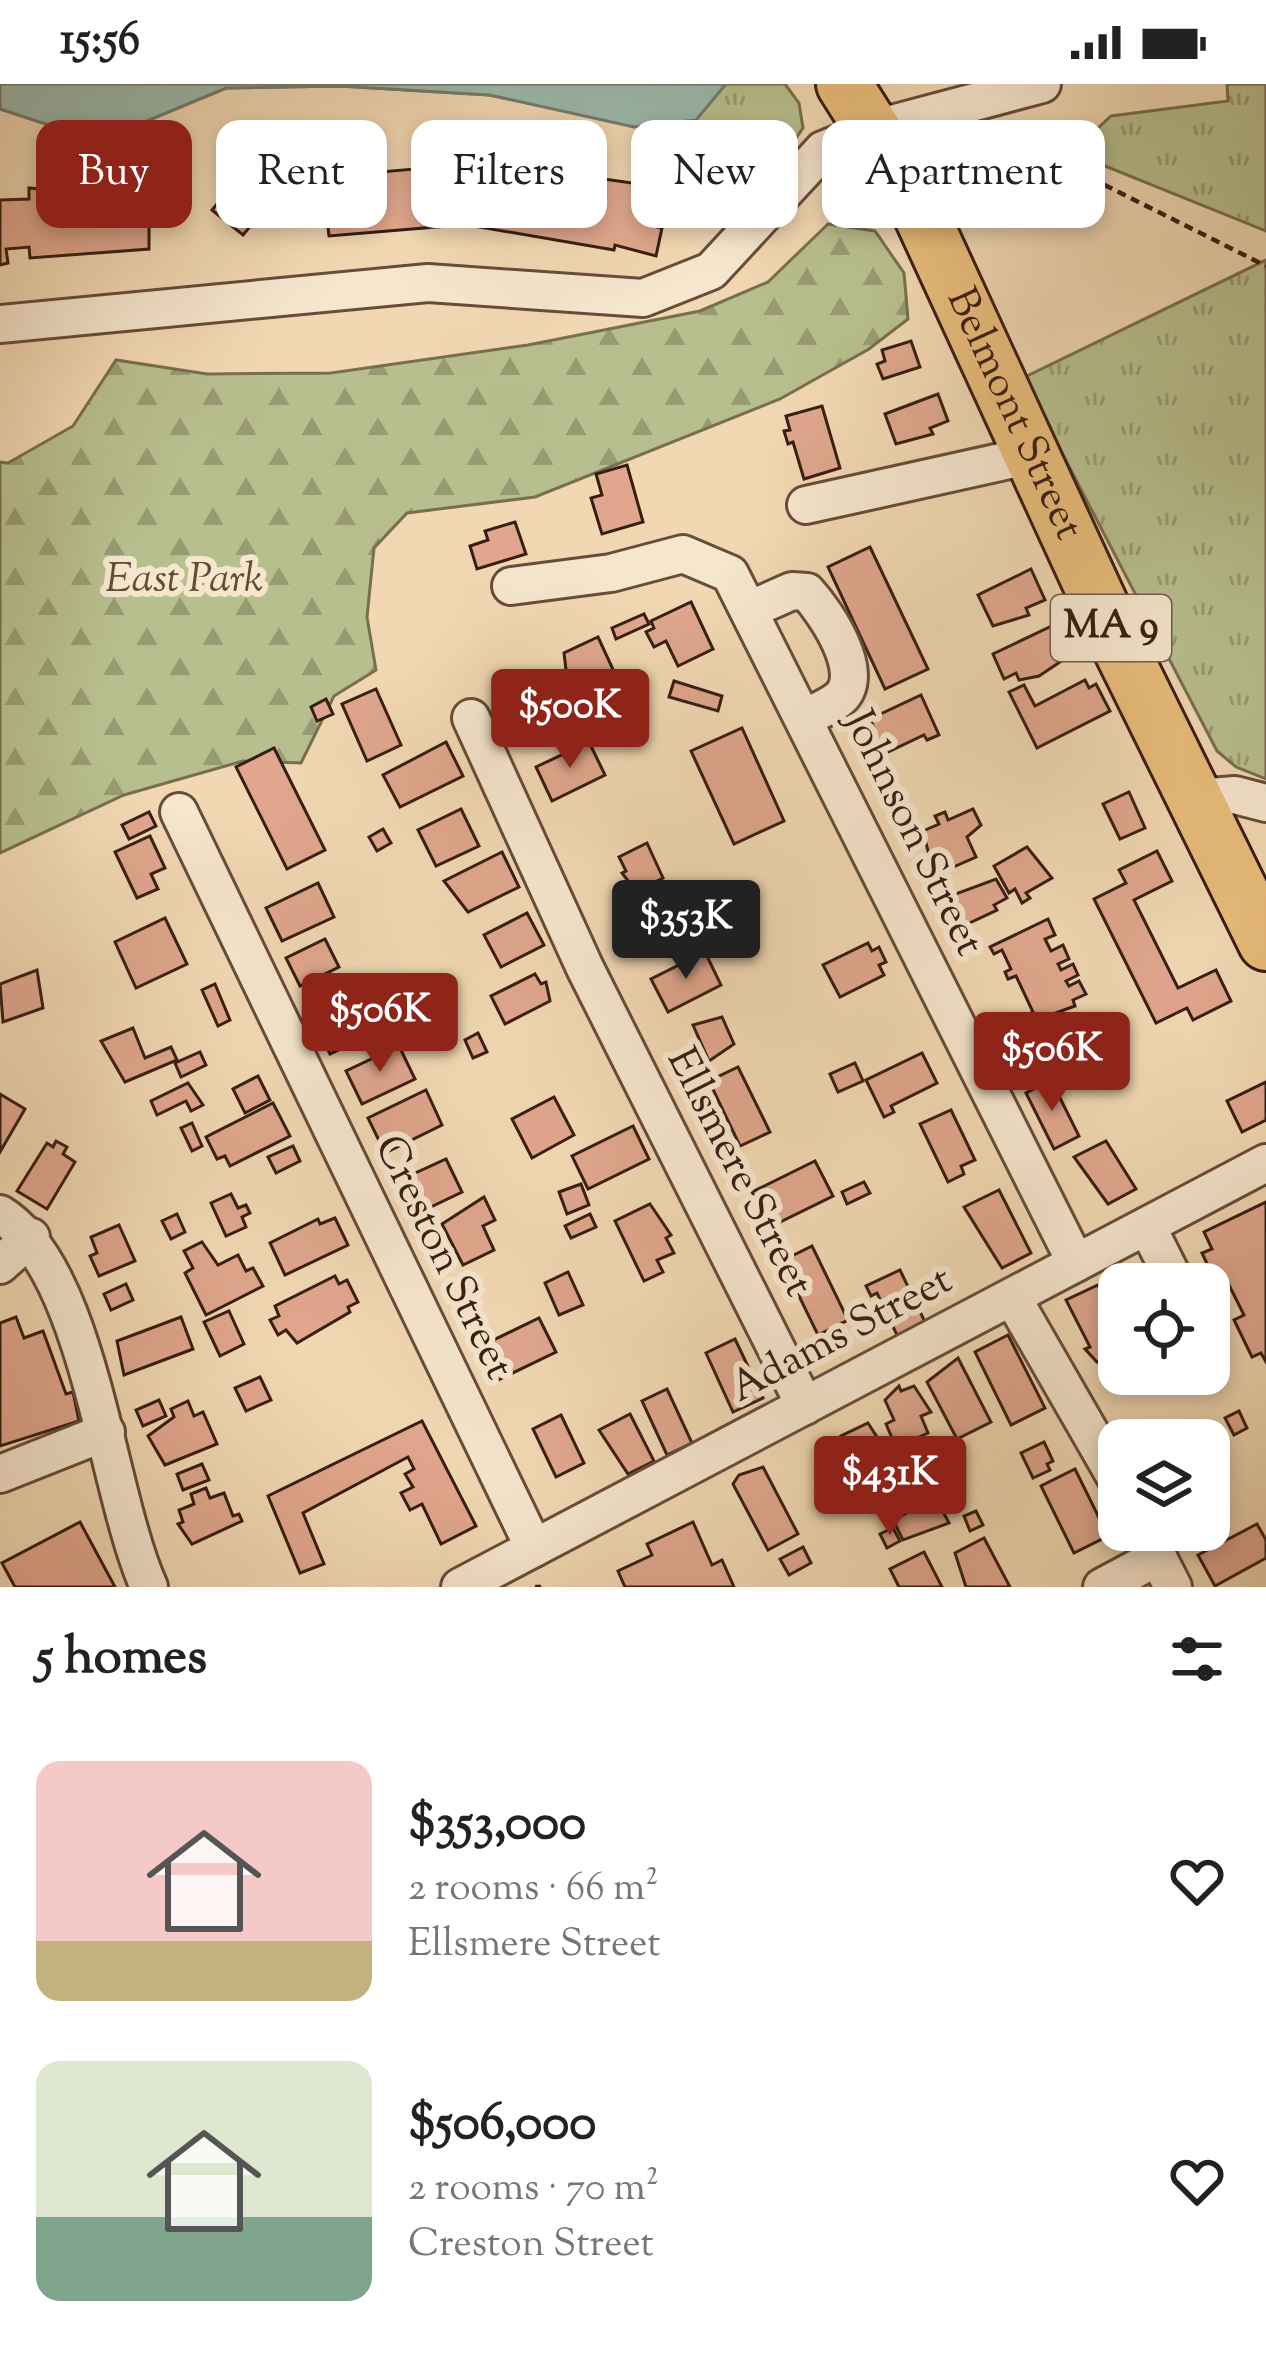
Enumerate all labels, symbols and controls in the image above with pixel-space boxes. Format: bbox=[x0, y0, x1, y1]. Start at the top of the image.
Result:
text: 15:56 bbox=[60, 10, 140, 75]
chip: Buy bbox=[36, 120, 192, 228]
chip: Rent bbox=[216, 120, 387, 228]
chip: Filters bbox=[411, 120, 607, 228]
chip: New bbox=[631, 120, 798, 228]
chip: Apartment bbox=[822, 120, 1105, 228]
street label: Belmont Street bbox=[929, 279, 1097, 550]
park label: East Park bbox=[105, 551, 263, 611]
road number: MA 9 bbox=[1051, 595, 1171, 661]
pin: $500K bbox=[486, 669, 654, 771]
text: $500K bbox=[518, 680, 622, 736]
street label: Johnson Street bbox=[826, 699, 997, 967]
pin: $353K bbox=[602, 880, 770, 982]
text: $353K bbox=[639, 891, 733, 947]
pin: $506K bbox=[296, 973, 464, 1075]
text: $506K bbox=[329, 984, 431, 1040]
pin: $506K bbox=[968, 1012, 1136, 1114]
text: $506K bbox=[1001, 1023, 1103, 1079]
street label: Ellsmere Street bbox=[650, 1038, 826, 1308]
street label: Creston Street bbox=[357, 1126, 527, 1390]
street label: Adams Street bbox=[720, 1252, 964, 1420]
map controls bbox=[1098, 1263, 1230, 1551]
button: locate bbox=[1098, 1263, 1230, 1395]
button: layers bbox=[1098, 1419, 1230, 1551]
pin: $431K bbox=[806, 1436, 974, 1538]
text: $431K bbox=[841, 1447, 939, 1503]
text: 5 homes bbox=[36, 1623, 207, 1696]
icon: filters bbox=[1164, 1626, 1230, 1692]
text: $353,000 bbox=[408, 1789, 586, 1862]
icon: home bbox=[132, 1809, 276, 1953]
icon: heart bbox=[1164, 1848, 1230, 1914]
text: 2 rooms · 66 m² bbox=[408, 1862, 658, 1918]
text: Ellsmere Street bbox=[408, 1918, 661, 1974]
text: $506,000 bbox=[408, 2089, 596, 2162]
icon: home bbox=[132, 2109, 276, 2253]
icon: heart bbox=[1164, 2148, 1230, 2214]
text: 2 rooms · 70 m² bbox=[408, 2162, 659, 2218]
text: Creston Street bbox=[408, 2218, 654, 2274]

